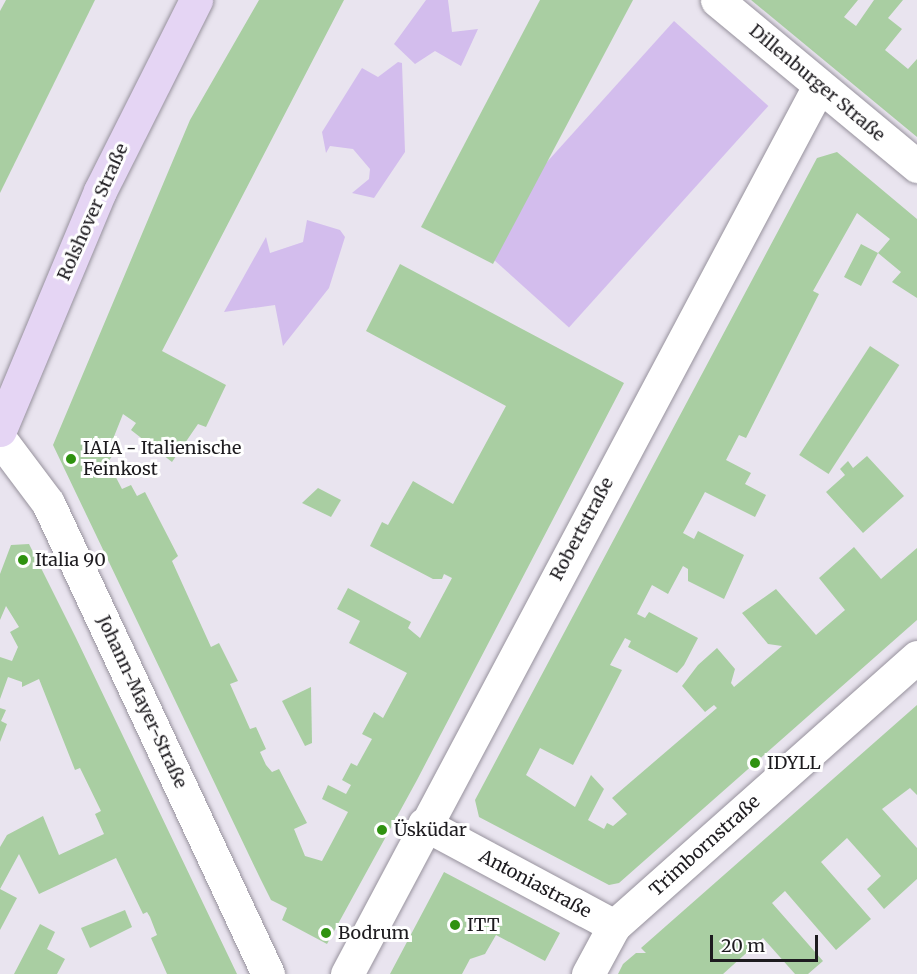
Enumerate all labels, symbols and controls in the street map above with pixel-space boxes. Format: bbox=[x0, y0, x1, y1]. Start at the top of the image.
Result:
street label: Dillenburger Straße bbox=[745, 20, 889, 146]
street label: Rolshover Straße bbox=[53, 140, 133, 284]
place label: IAIA - Italienische Feinkost bbox=[83, 438, 241, 480]
marker: IAIA - Italienische Feinkost bbox=[64, 452, 78, 466]
street label: Robertstraße bbox=[546, 474, 618, 584]
place label: Italia 90 bbox=[35, 549, 106, 571]
marker: Italia 90 bbox=[16, 553, 30, 567]
street label: Johann-Mayer-Straße bbox=[92, 612, 192, 792]
place label: IDYLL bbox=[767, 752, 821, 774]
marker: IDYLL bbox=[748, 756, 762, 770]
street label: Trimbornstraße bbox=[645, 791, 765, 901]
place label: Üsküdar bbox=[394, 819, 467, 841]
marker: Üsküdar bbox=[375, 823, 389, 837]
street label: Antoniastraße bbox=[475, 845, 595, 923]
place label: ITT bbox=[467, 914, 500, 936]
marker: ITT bbox=[448, 918, 462, 932]
place label: Bodrum bbox=[338, 922, 409, 944]
scale bar bbox=[713, 923, 821, 961]
marker: Bodrum bbox=[319, 926, 333, 940]
text: 20 m bbox=[721, 934, 765, 957]

